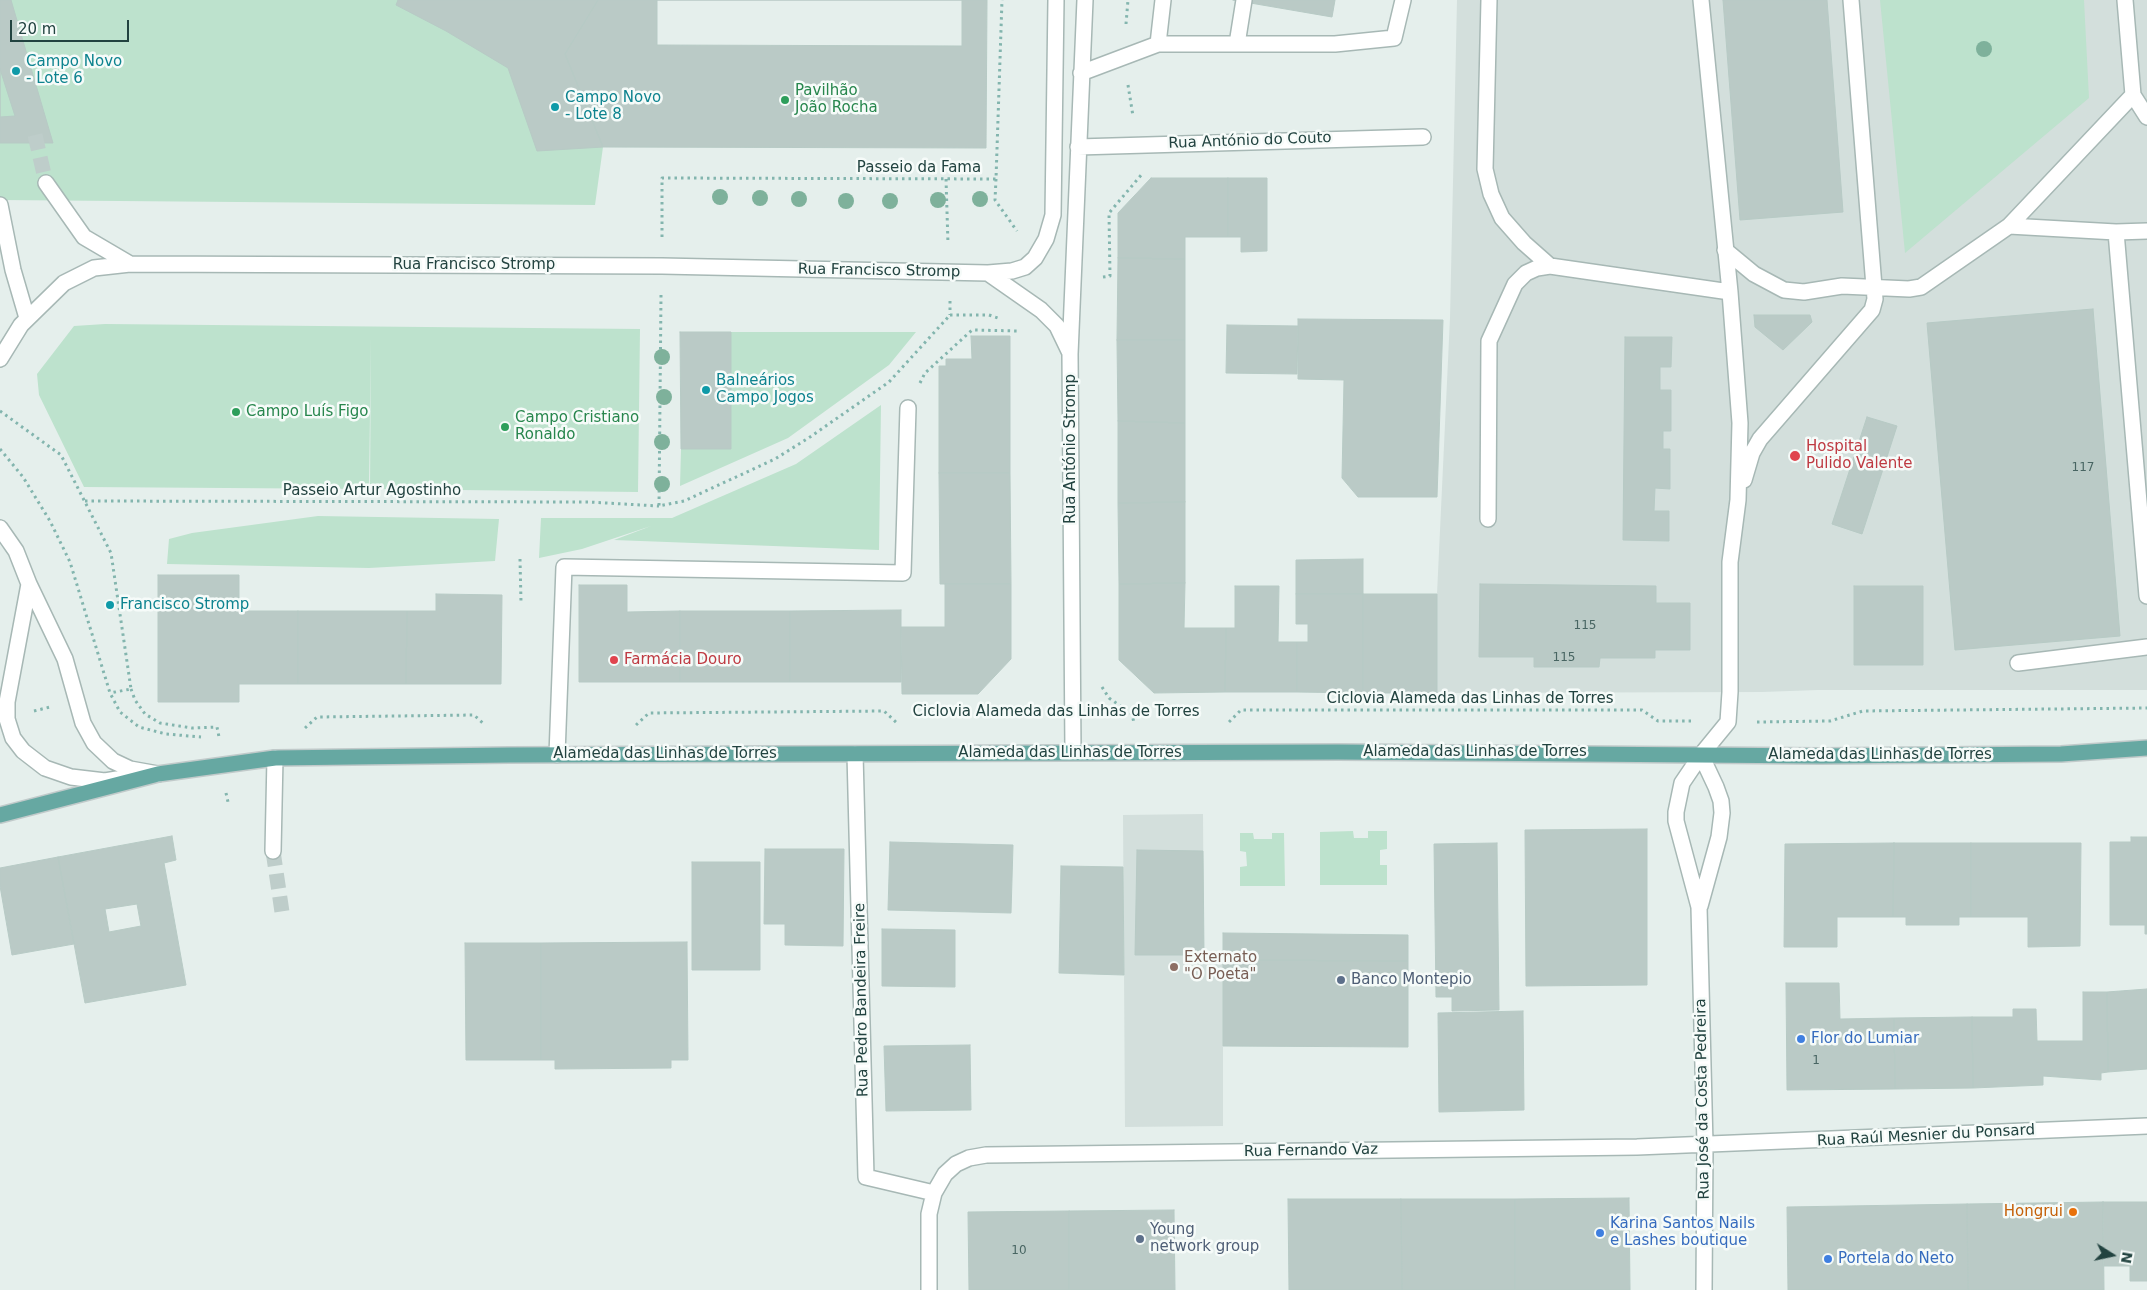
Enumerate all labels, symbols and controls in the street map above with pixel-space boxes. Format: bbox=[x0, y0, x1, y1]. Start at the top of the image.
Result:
scale bar bbox=[12, 10, 131, 42]
text: 20 m bbox=[18, 20, 56, 38]
place label: Campo Novo - Lote 6 bbox=[26, 53, 122, 88]
marker: Campo Novo - Lote 6 bbox=[10, 65, 22, 77]
place label: Pavilhão João Rocha bbox=[795, 82, 878, 117]
place label: Campo Novo - Lote 8 bbox=[565, 89, 661, 124]
marker: Pavilhão João Rocha bbox=[779, 94, 791, 106]
marker: Campo Novo - Lote 8 bbox=[549, 101, 561, 113]
street label: Rua António do Couto bbox=[1168, 129, 1332, 153]
street label: Passeio da Fama bbox=[857, 159, 981, 177]
street label: Rua Francisco Stromp bbox=[393, 256, 555, 274]
street label: Rua Francisco Stromp bbox=[798, 261, 960, 281]
place label: Balneários Campo Jogos bbox=[716, 372, 814, 407]
street label: Rua António Stromp bbox=[1062, 374, 1080, 524]
marker: Balneários Campo Jogos bbox=[700, 384, 712, 396]
place label: Campo Luís Figo bbox=[246, 403, 368, 421]
marker: Campo Luís Figo bbox=[230, 406, 242, 418]
place label: Campo Cristiano Ronaldo bbox=[515, 409, 639, 444]
marker: Campo Cristiano Ronaldo bbox=[499, 421, 511, 433]
place label: Hospital Pulido Valente bbox=[1806, 438, 1912, 473]
marker: Hospital Pulido Valente bbox=[1788, 449, 1802, 463]
house number: 117 bbox=[2072, 461, 2094, 475]
street label: Passeio Artur Agostinho bbox=[283, 482, 461, 500]
place label: Francisco Stromp bbox=[120, 596, 249, 614]
marker: Francisco Stromp bbox=[104, 599, 116, 611]
house number: 115 bbox=[1574, 619, 1596, 633]
place label: Farmácia Douro bbox=[624, 651, 742, 669]
house number: 115 bbox=[1553, 651, 1575, 665]
marker: Farmácia Douro bbox=[608, 654, 620, 666]
street label: Ciclovia Alameda das Linhas de Torres bbox=[1327, 690, 1613, 708]
street label: Ciclovia Alameda das Linhas de Torres bbox=[913, 703, 1199, 721]
street label: Alameda das Linhas de Torres bbox=[1363, 743, 1587, 761]
street label: Alameda das Linhas de Torres bbox=[958, 744, 1182, 762]
street label: Alameda das Linhas de Torres bbox=[553, 745, 777, 763]
street label: Alameda das Linhas de Torres bbox=[1768, 746, 1992, 764]
street label: Rua Pedro Bandeira Freire bbox=[851, 903, 873, 1097]
place label: Externato "O Poeta" bbox=[1184, 949, 1257, 984]
marker: Externato "O Poeta" bbox=[1168, 961, 1180, 973]
place label: Banco Montepio bbox=[1351, 971, 1472, 989]
marker: Banco Montepio bbox=[1335, 974, 1347, 986]
street label: Rua José da Costa Pedreira bbox=[1692, 998, 1714, 1200]
place label: Flor do Lumiar bbox=[1811, 1030, 1919, 1048]
marker: Flor do Lumiar bbox=[1795, 1033, 1807, 1045]
house number: 1 bbox=[1812, 1054, 1820, 1068]
street label: Rua Raúl Mesnier du Ponsard bbox=[1817, 1121, 2035, 1151]
street label: Rua Fernando Vaz bbox=[1244, 1141, 1378, 1161]
place label: Hongrui bbox=[2004, 1203, 2063, 1221]
marker: Hongrui bbox=[2067, 1206, 2079, 1218]
place label: Karina Santos Nails e Lashes boutique bbox=[1610, 1215, 1755, 1250]
place label: Young network group bbox=[1150, 1221, 1259, 1256]
marker: Karina Santos Nails e Lashes boutique bbox=[1594, 1227, 1606, 1239]
north arrow bbox=[2087, 1230, 2137, 1280]
marker: Young network group bbox=[1134, 1233, 1146, 1245]
house number: 10 bbox=[1011, 1244, 1027, 1258]
place label: Portela do Neto bbox=[1838, 1250, 1954, 1268]
text: N bbox=[2118, 1250, 2136, 1265]
marker: Portela do Neto bbox=[1822, 1253, 1834, 1265]

